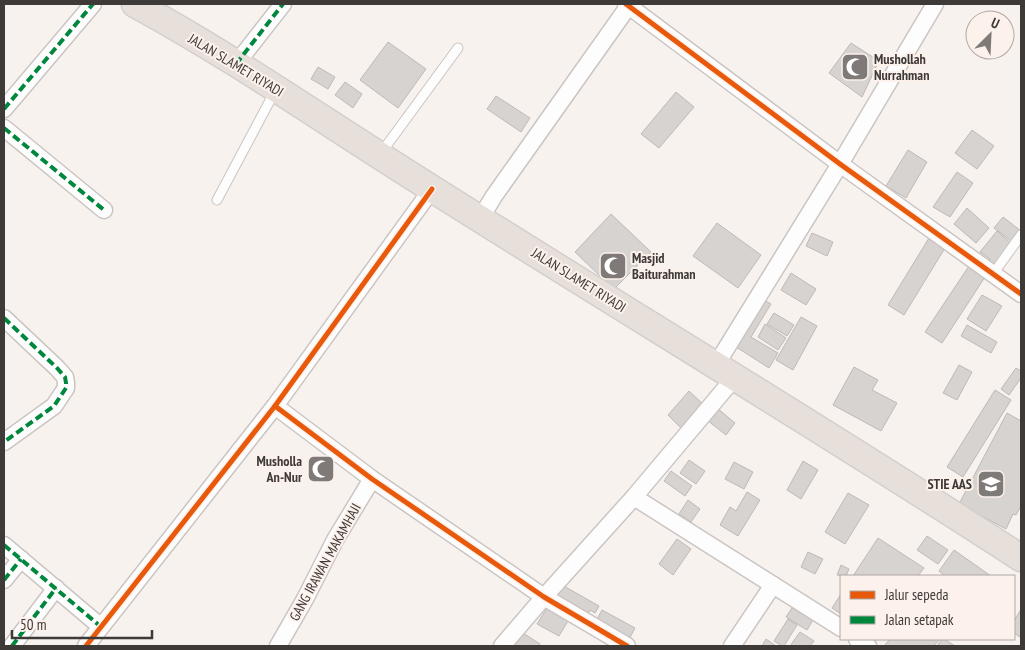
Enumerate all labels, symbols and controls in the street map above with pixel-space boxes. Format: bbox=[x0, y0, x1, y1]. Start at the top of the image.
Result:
north arrow bbox=[965, 10, 1015, 60]
text: U bbox=[988, 13, 1002, 33]
street label: JALAN SLAMET RIYADI bbox=[184, 29, 287, 101]
place label: Mushollah Nurrahman bbox=[874, 50, 929, 84]
mosque icon: Mushollah Nurrahman bbox=[840, 52, 870, 82]
street label: JALAN SLAMET RIYADI bbox=[528, 243, 630, 316]
place label: Masjid Baiturahman bbox=[632, 249, 696, 283]
mosque icon: Masjid Baiturahman bbox=[598, 251, 628, 281]
place label: Musholla An-Nur bbox=[256, 452, 303, 486]
mosque icon: Musholla An-Nur bbox=[306, 454, 336, 484]
school or university icon: STIE AAS bbox=[976, 469, 1006, 499]
place label: STIE AAS bbox=[927, 475, 972, 493]
street label: GANG IRAWAN MAKAMHAJI bbox=[285, 500, 365, 624]
legend bbox=[840, 575, 1015, 640]
text: Jalur sepeda bbox=[884, 585, 948, 604]
scale bar bbox=[12, 608, 152, 640]
text: Jalan setapak bbox=[884, 610, 954, 629]
text: 50 m bbox=[20, 615, 46, 634]

